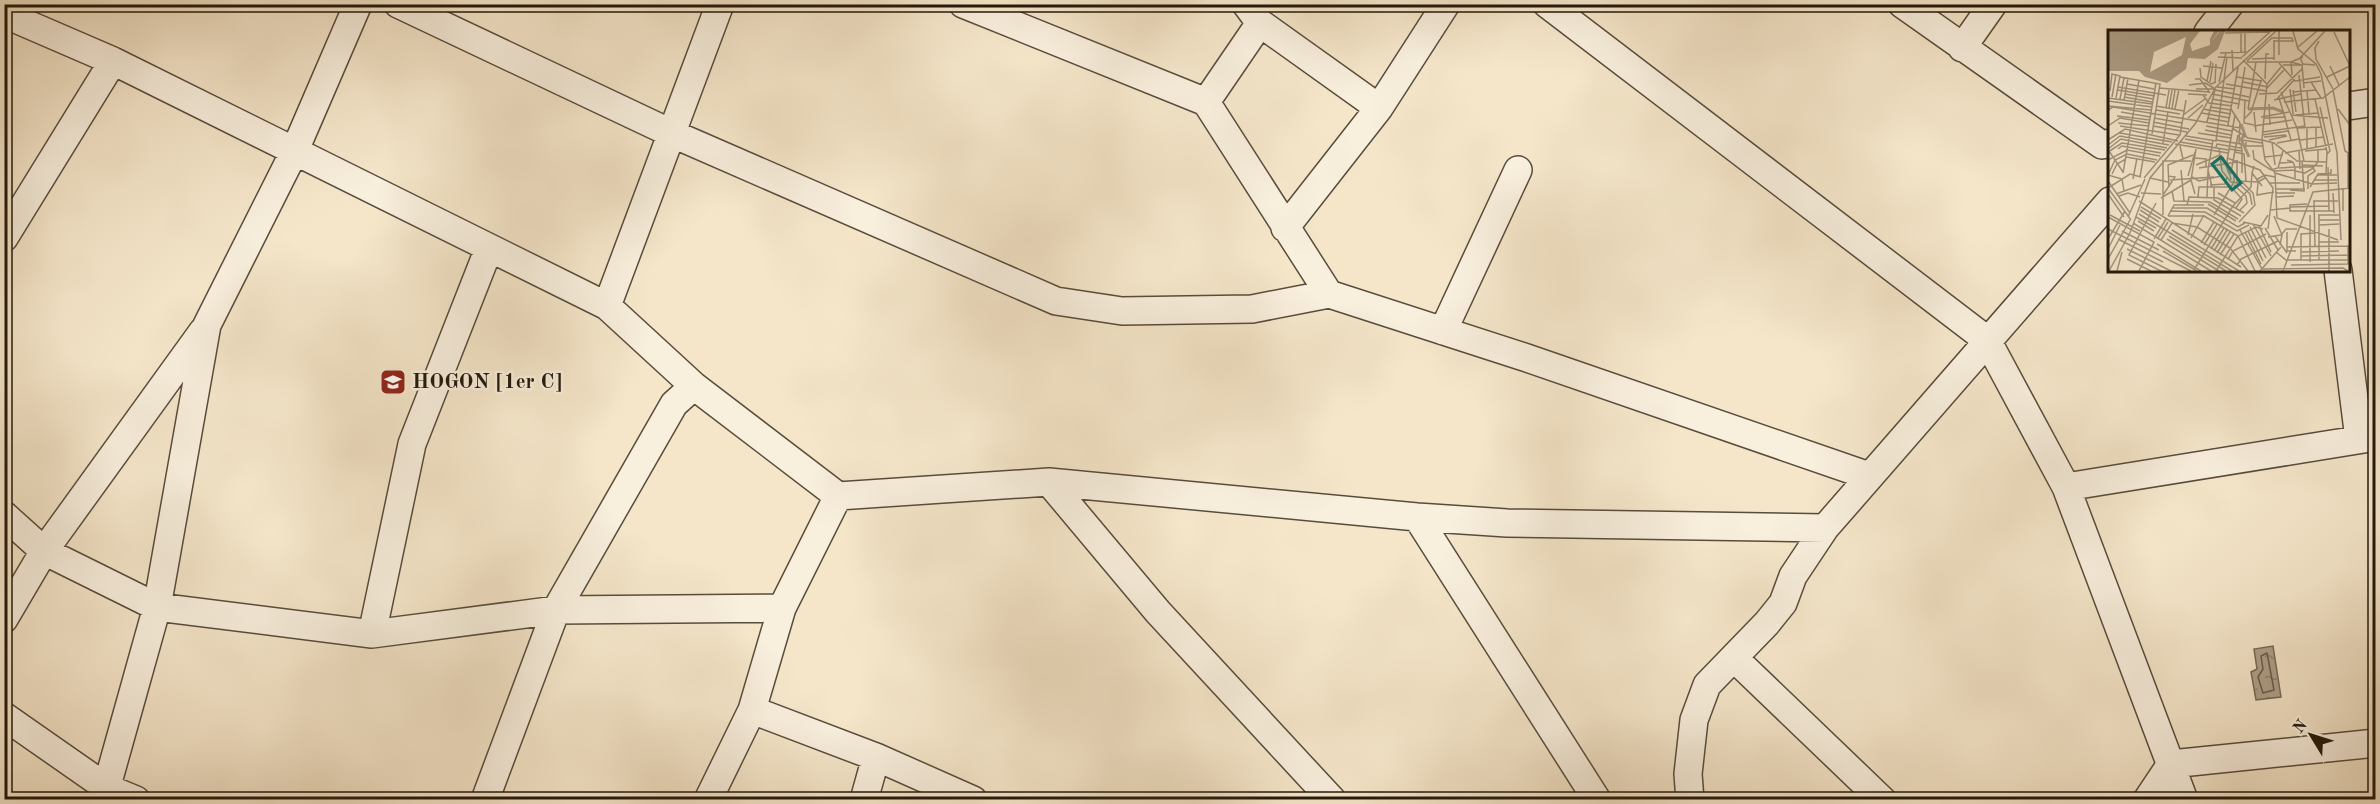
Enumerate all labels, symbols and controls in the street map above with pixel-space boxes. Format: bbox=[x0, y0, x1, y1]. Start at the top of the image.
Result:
inset map bbox=[2108, 30, 2350, 272]
school or university icon: HOGON [1er C] bbox=[378, 367, 408, 397]
place label: HOGON [1er C] bbox=[412, 372, 562, 393]
north arrow bbox=[2281, 705, 2341, 765]
text: N bbox=[2291, 717, 2311, 737]

